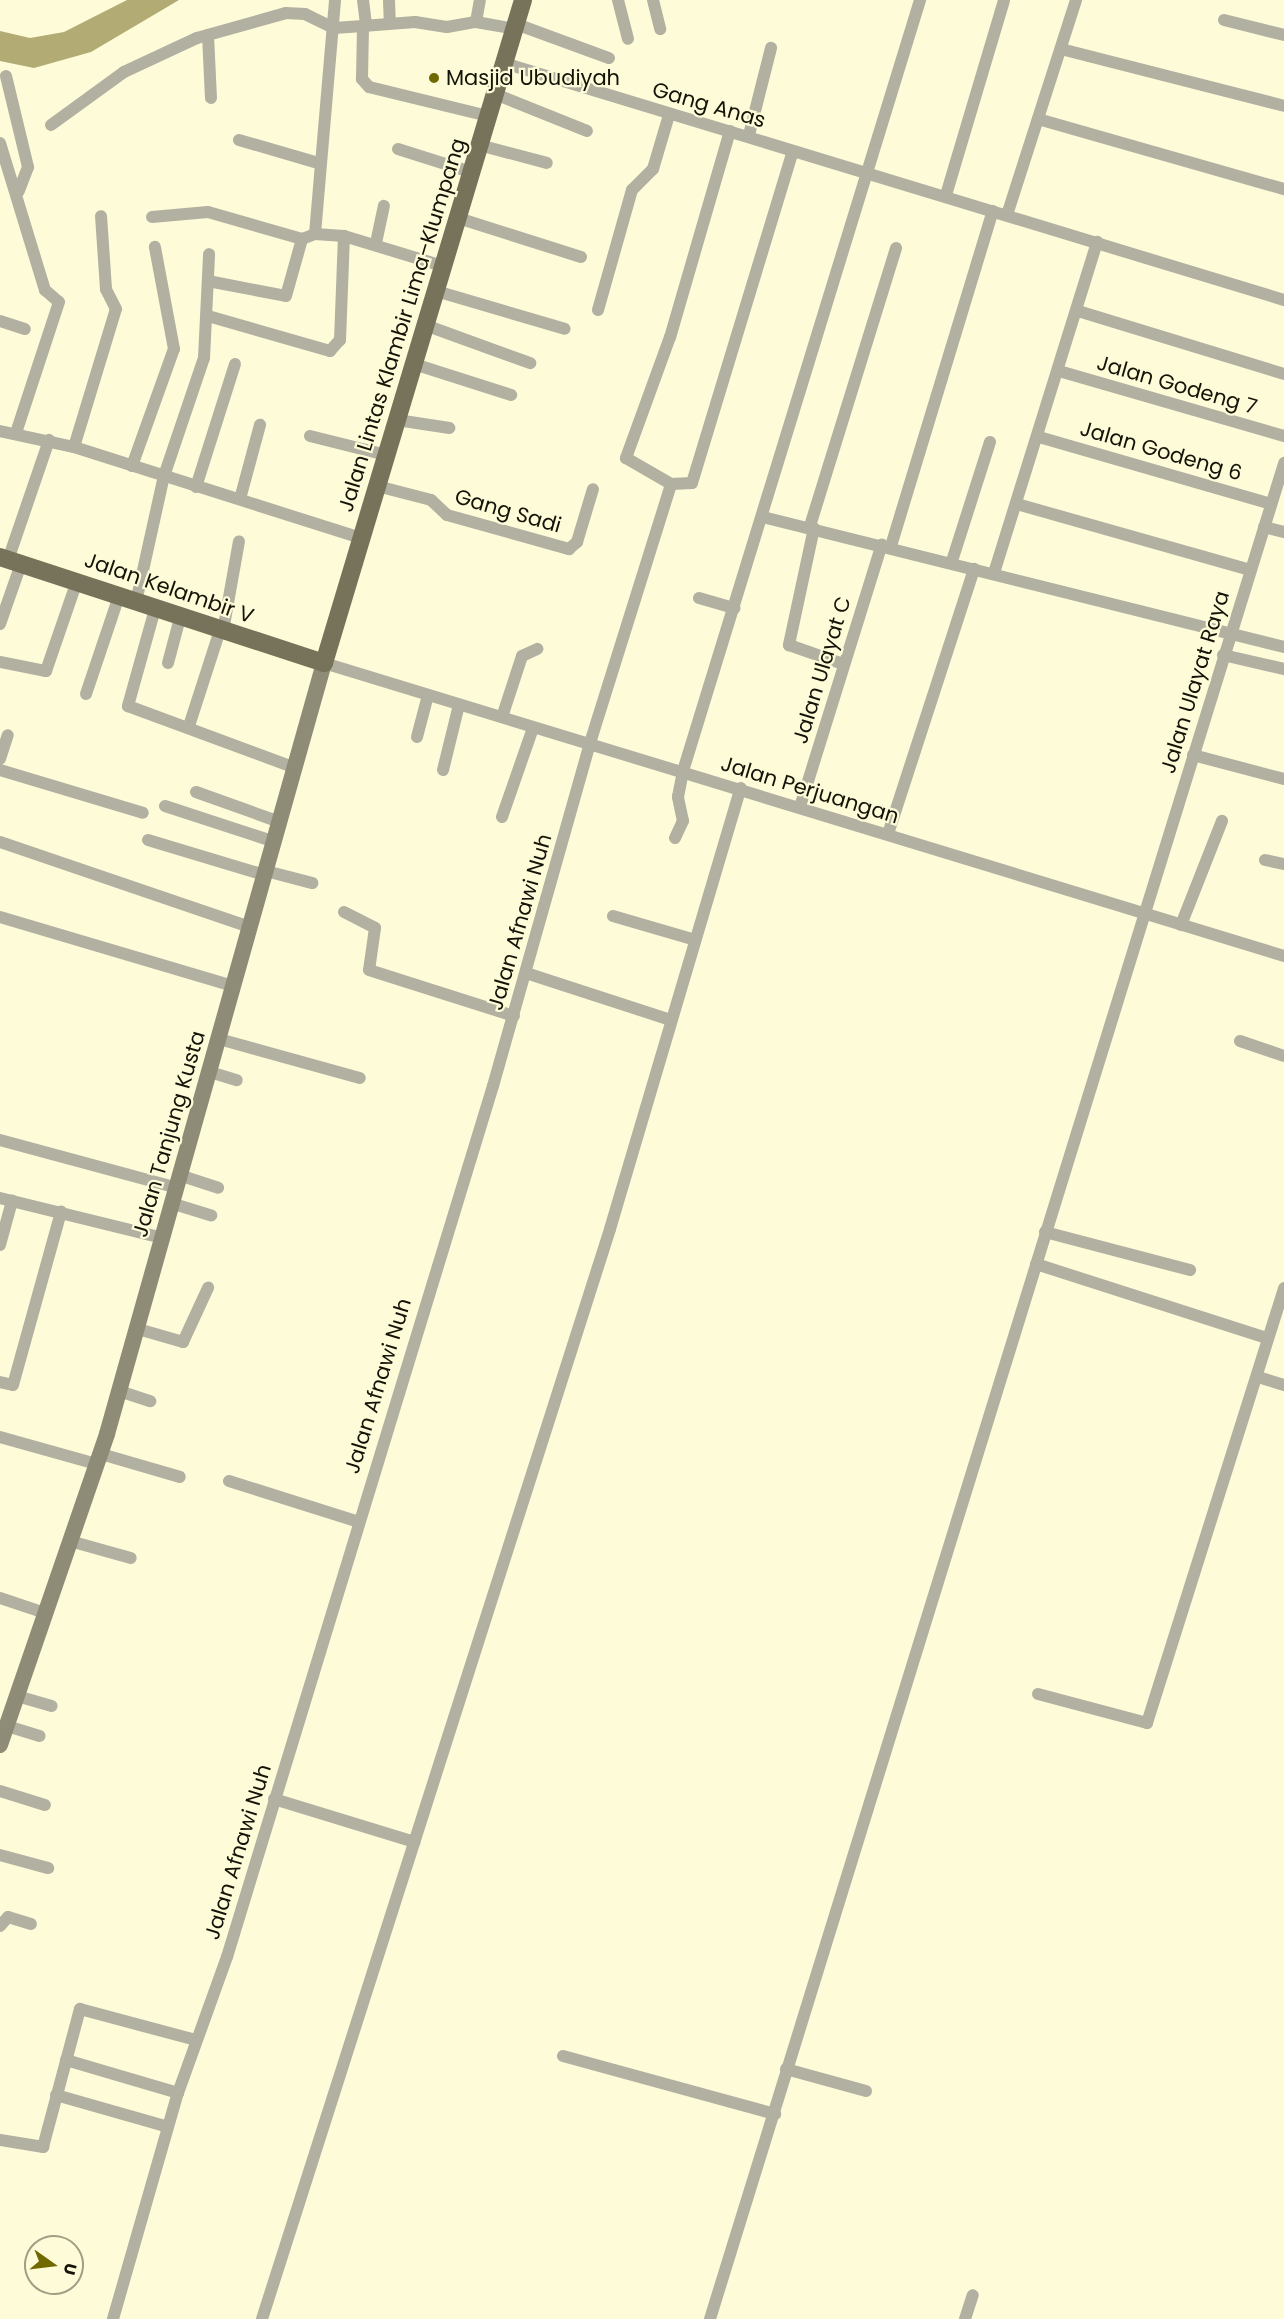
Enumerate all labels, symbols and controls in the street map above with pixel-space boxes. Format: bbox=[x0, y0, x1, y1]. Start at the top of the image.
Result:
place label: Masjid Ubudiyah bbox=[446, 65, 620, 91]
marker: Masjid Ubudiyah bbox=[427, 71, 441, 85]
street label: Gang Anas bbox=[650, 77, 768, 133]
street label: Jalan Lintas Klambir Lima–Klumpang bbox=[333, 135, 471, 515]
street label: Jalan Godeng 7 bbox=[1094, 350, 1260, 420]
street label: Jalan Godeng 6 bbox=[1077, 416, 1245, 486]
street label: Gang Sadi bbox=[452, 484, 564, 538]
street label: Jalan Kelambir V bbox=[81, 547, 257, 629]
street label: Jalan Ulayat Raya bbox=[1155, 588, 1235, 776]
street label: Jalan Ulayat C bbox=[788, 593, 856, 747]
street label: Jalan Perjuangan bbox=[718, 751, 902, 829]
street label: Jalan Afnawi Nuh bbox=[483, 831, 557, 1013]
street label: Jalan Tanjung Kusta bbox=[127, 1028, 211, 1240]
street label: Jalan Afnawi Nuh bbox=[339, 1295, 417, 1477]
street label: Jalan Afnawi Nuh bbox=[199, 1761, 277, 1943]
north arrow bbox=[24, 2235, 84, 2295]
text: U bbox=[57, 2261, 83, 2277]

